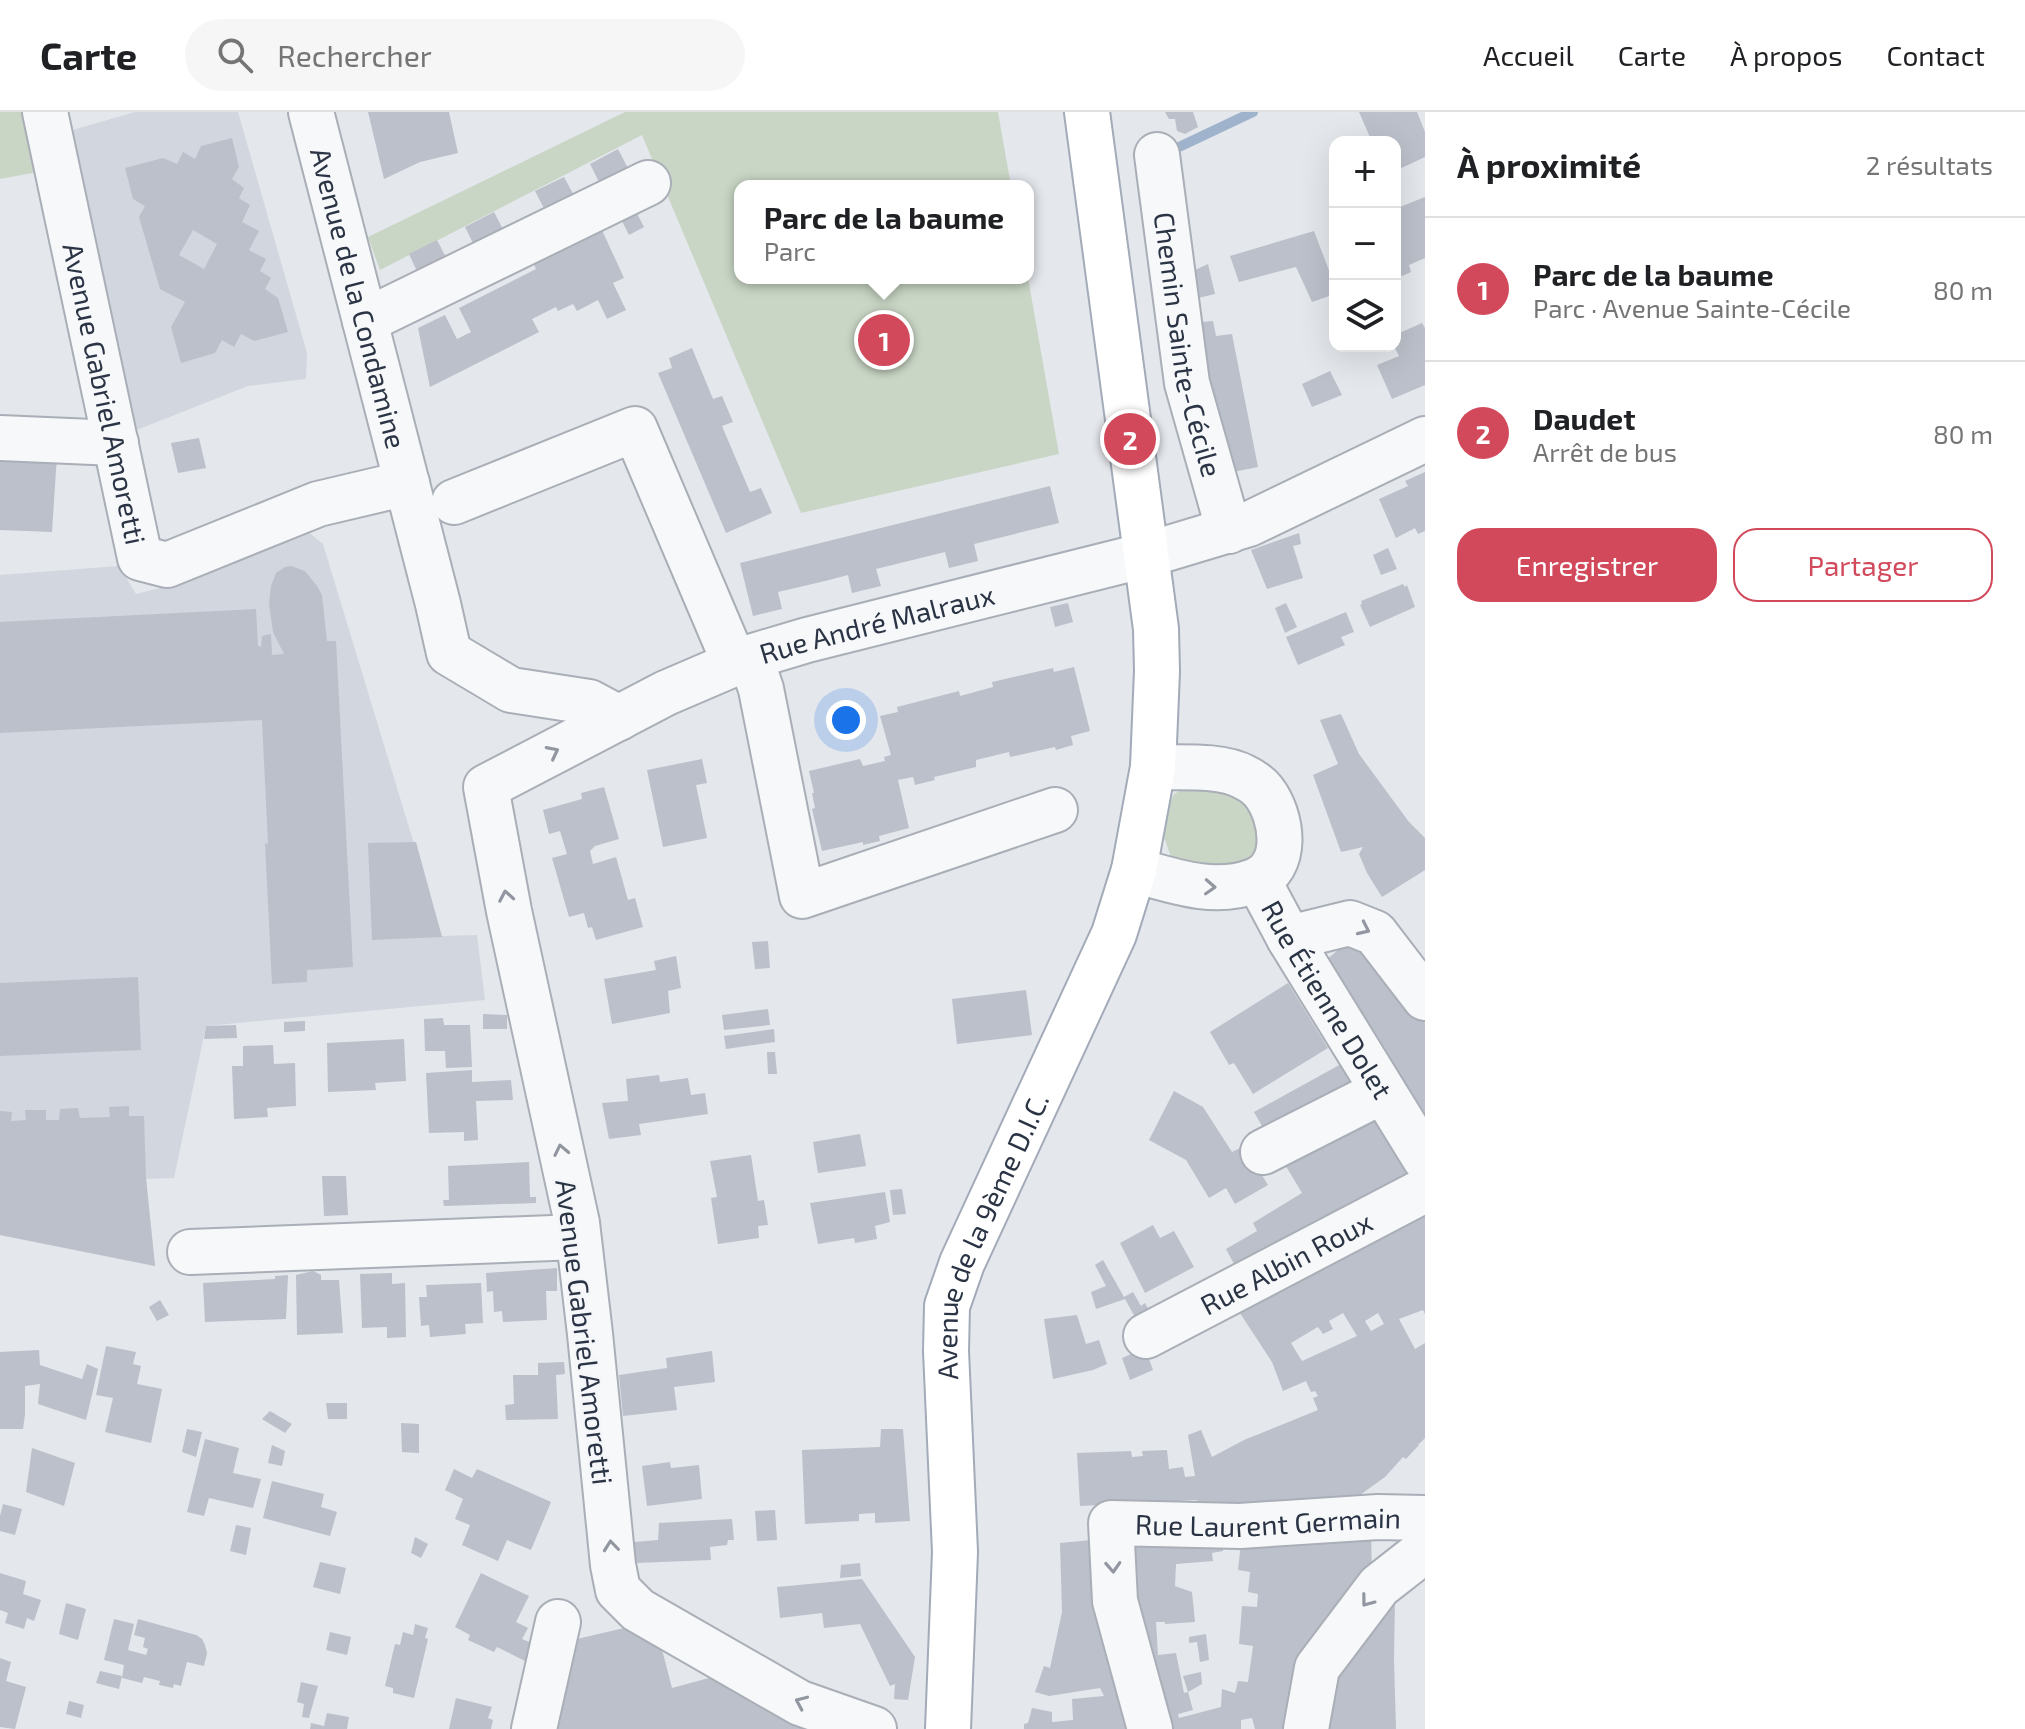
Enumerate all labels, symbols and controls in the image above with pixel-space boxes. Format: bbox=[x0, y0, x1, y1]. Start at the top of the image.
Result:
search box bbox=[185, 19, 745, 91]
text: Carte bbox=[40, 32, 137, 78]
icon: search bbox=[213, 33, 257, 77]
text: Rechercher bbox=[277, 37, 432, 73]
text: Accueil bbox=[1483, 38, 1574, 72]
text: Carte bbox=[1618, 38, 1686, 72]
text: À propos bbox=[1730, 38, 1842, 72]
text: Contact bbox=[1886, 38, 1985, 72]
map controls bbox=[1329, 136, 1401, 352]
button: + bbox=[1329, 136, 1401, 208]
street label: Avenue de la Condamine bbox=[304, 144, 414, 452]
text: À proximité bbox=[1457, 144, 1641, 185]
text: 2 résultats bbox=[1866, 149, 1993, 180]
popup bbox=[734, 180, 1034, 284]
text: Parc de la baume bbox=[764, 199, 1004, 235]
button: − bbox=[1329, 208, 1401, 280]
street label: Chemin Sainte-Cécile bbox=[1148, 210, 1230, 481]
text: Parc bbox=[764, 235, 816, 266]
street label: Avenue Gabriel Amoretti bbox=[56, 240, 154, 548]
text: Parc de la baume bbox=[1533, 256, 1774, 292]
text: 1 bbox=[1477, 274, 1489, 305]
text: 80 m bbox=[1933, 274, 1993, 305]
button: layers bbox=[1329, 280, 1401, 352]
text: Parc · Avenue Sainte-Cécile bbox=[1533, 292, 1851, 323]
pin: 1 bbox=[858, 310, 910, 370]
text: Daudet bbox=[1533, 400, 1636, 436]
pin: 2 bbox=[1104, 409, 1156, 469]
text: 2 bbox=[1475, 418, 1491, 449]
text: 80 m bbox=[1933, 418, 1993, 449]
text: Arrêt de bus bbox=[1533, 436, 1677, 467]
button: Enregistrer bbox=[1457, 528, 1717, 602]
button: Partager bbox=[1733, 528, 1993, 602]
street label: Rue André Malraux bbox=[755, 577, 998, 670]
your location bbox=[826, 700, 866, 740]
one-way arrow bbox=[544, 747, 559, 762]
one-way arrow bbox=[1204, 878, 1217, 895]
one-way arrow bbox=[498, 889, 515, 902]
street label: Rue Étienne Dolet bbox=[1255, 894, 1400, 1104]
one-way arrow bbox=[1356, 920, 1371, 936]
street label: Avenue de la 9ème D.I.C. bbox=[929, 1087, 1055, 1381]
one-way arrow bbox=[553, 1143, 570, 1157]
street label: Avenue Gabriel Amoretti bbox=[549, 1177, 621, 1487]
street label: Rue Albin Roux bbox=[1194, 1204, 1378, 1322]
street label: Rue Laurent Germain bbox=[1135, 1500, 1401, 1543]
one-way arrow bbox=[603, 1539, 620, 1552]
one-way arrow bbox=[1105, 1561, 1122, 1574]
one-way arrow bbox=[1363, 1592, 1377, 1607]
one-way arrow bbox=[795, 1696, 809, 1712]

